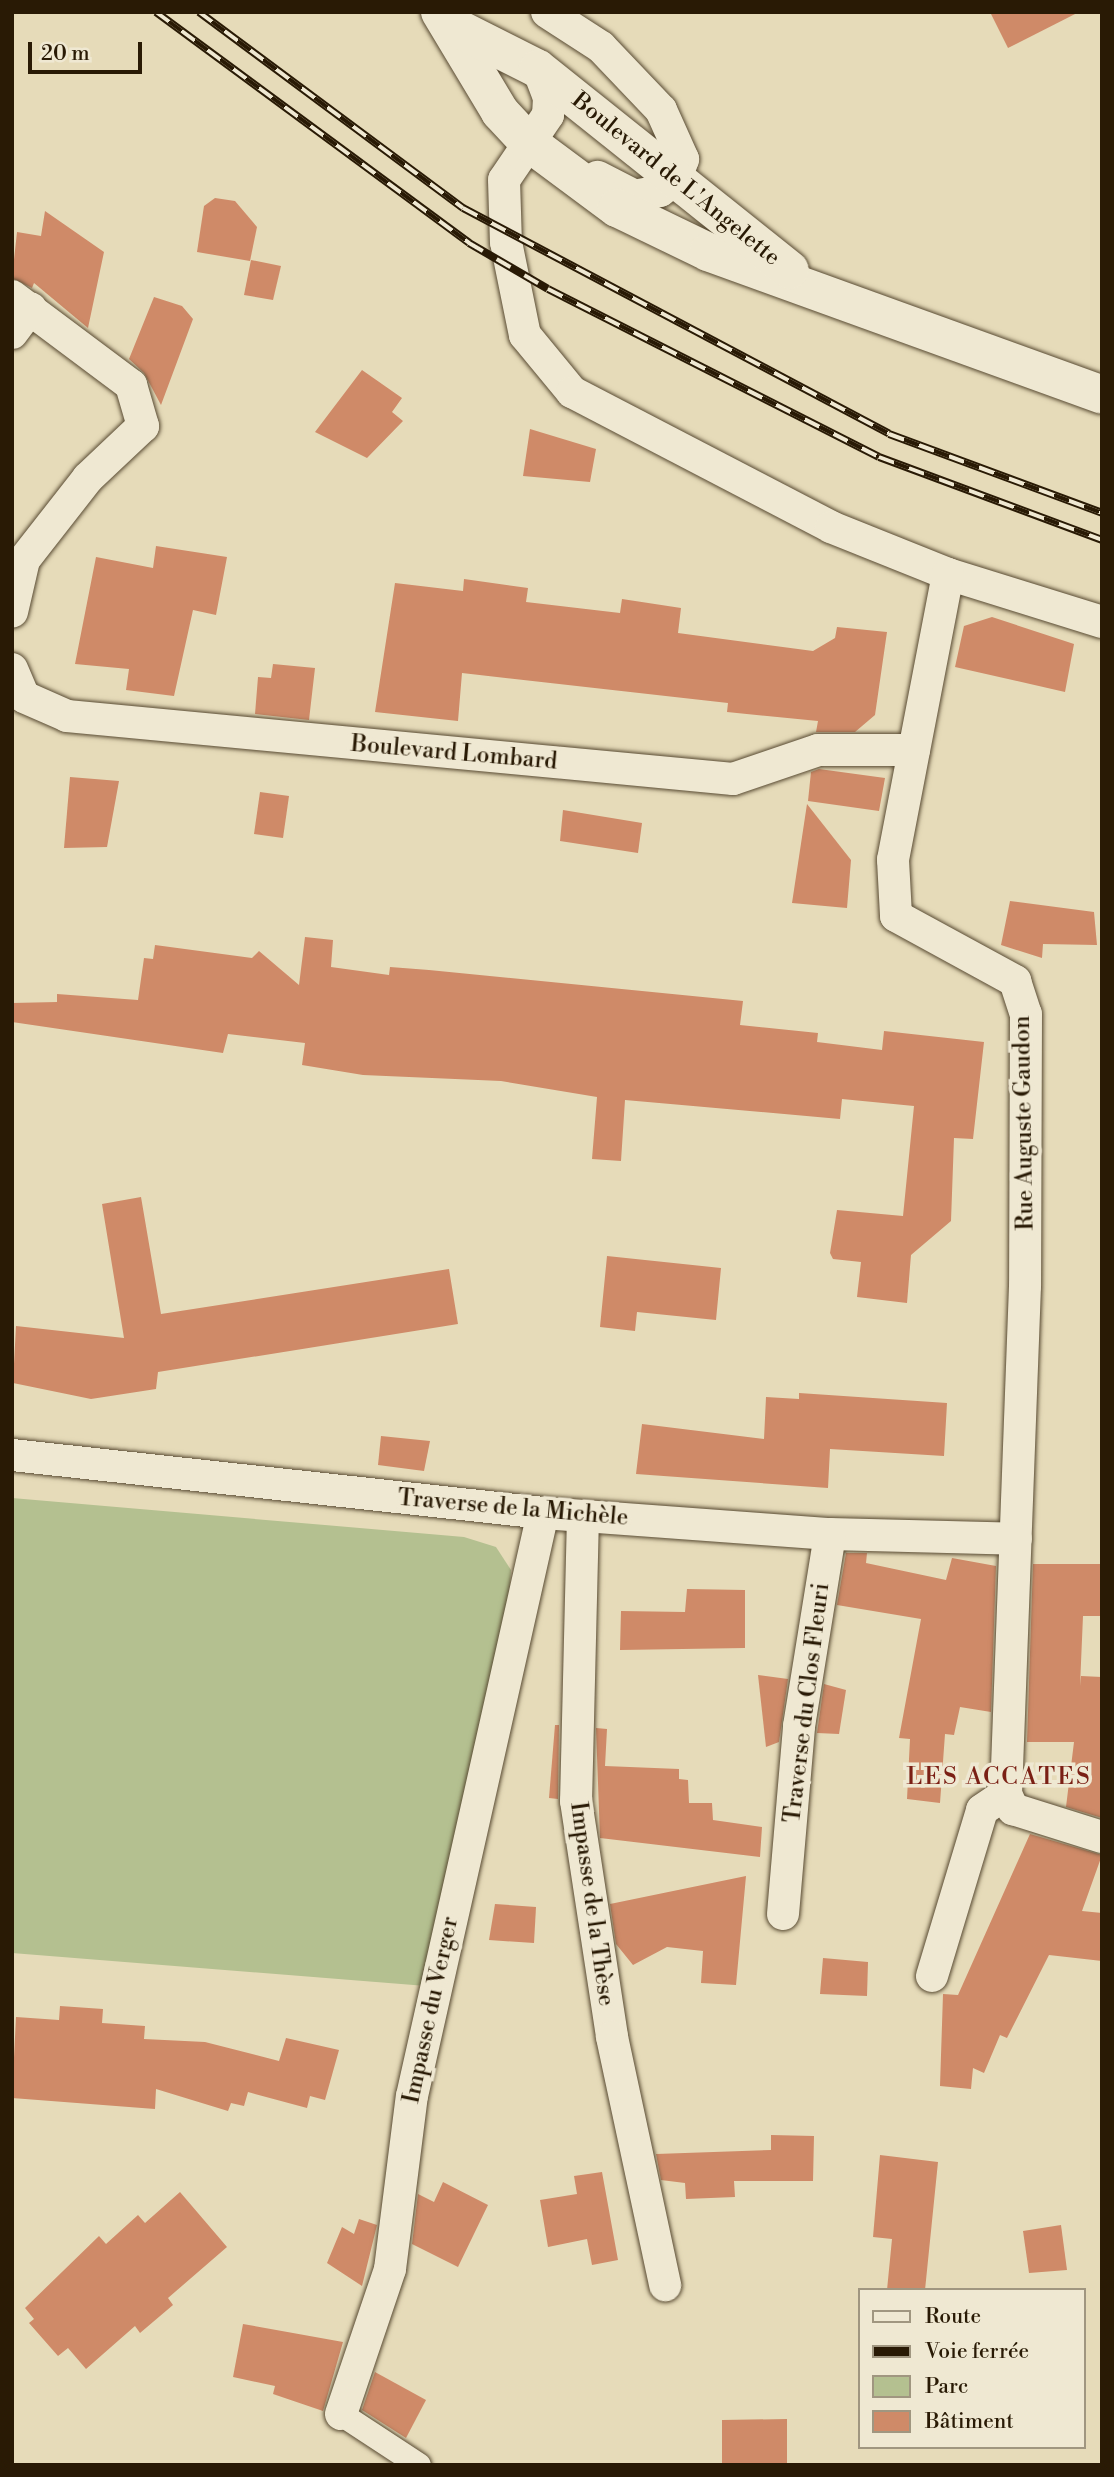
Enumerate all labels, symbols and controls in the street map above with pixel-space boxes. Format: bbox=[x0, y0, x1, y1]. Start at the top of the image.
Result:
scale bar bbox=[32, 28, 145, 72]
text: 20 m bbox=[41, 41, 90, 67]
street label: Boulevard de L'Angelette bbox=[566, 87, 786, 271]
street label: Boulevard Lombard bbox=[350, 730, 558, 776]
street label: Rue Auguste Gaudon bbox=[1008, 1015, 1040, 1231]
street label: Traverse de la Michèle bbox=[397, 1484, 629, 1532]
street label: Traverse du Clos Fleuri bbox=[779, 1581, 835, 1825]
district label: LES ACCATES bbox=[908, 1764, 1090, 1792]
street label: Impasse de la Thèse bbox=[564, 1800, 620, 2008]
street label: Impasse du Verger bbox=[398, 1914, 464, 2106]
legend bbox=[858, 2288, 1086, 2449]
text: Route bbox=[925, 2304, 981, 2330]
text: Voie ferrée bbox=[925, 2339, 1029, 2365]
text: Parc bbox=[925, 2374, 968, 2400]
text: Bâtiment bbox=[925, 2409, 1014, 2435]

